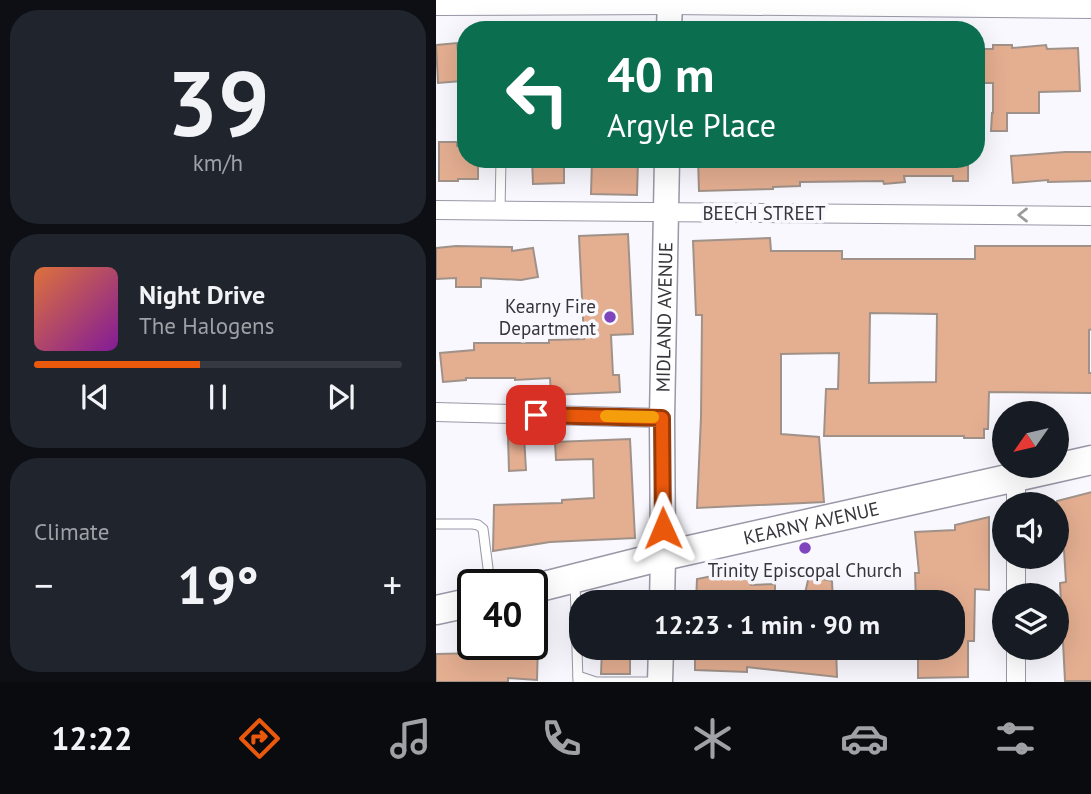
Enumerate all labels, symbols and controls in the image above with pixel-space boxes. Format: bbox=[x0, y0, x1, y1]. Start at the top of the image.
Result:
text: 40 m bbox=[607, 42, 714, 106]
text: 39 bbox=[166, 43, 270, 161]
icon: left bbox=[492, 49, 583, 140]
text: Argyle Place bbox=[607, 104, 776, 146]
text: km/h bbox=[193, 148, 243, 177]
street label: BEECH STREET bbox=[702, 201, 826, 225]
one-way arrow bbox=[1017, 207, 1028, 223]
street label: MIDLAND AVENUE bbox=[651, 242, 677, 392]
text: Night Drive bbox=[139, 278, 265, 311]
place label: Kearny Fire Department bbox=[499, 294, 597, 340]
marker: Kearny Fire Department bbox=[602, 309, 618, 325]
text: The Halogens bbox=[139, 311, 274, 340]
icon: previous bbox=[76, 378, 114, 416]
icon: pause bbox=[199, 378, 237, 416]
icon: next bbox=[322, 378, 360, 416]
pin bbox=[506, 385, 566, 445]
icon: arrive bbox=[517, 396, 555, 434]
north arrow bbox=[992, 401, 1070, 478]
map controls bbox=[992, 401, 1069, 660]
position arrow bbox=[626, 491, 700, 565]
button: sound bbox=[992, 492, 1069, 569]
street label: KEARNY AVENUE bbox=[741, 496, 881, 550]
text: Climate bbox=[34, 517, 109, 546]
marker: Trinity Episcopal Church bbox=[797, 540, 813, 556]
text: 19° bbox=[177, 551, 259, 618]
place label: Trinity Episcopal Church bbox=[708, 558, 902, 582]
text: − bbox=[34, 560, 53, 609]
text: + bbox=[383, 560, 402, 609]
speed limit sign: 40 bbox=[457, 569, 548, 660]
button: layers bbox=[992, 583, 1069, 660]
text: 12:23 · 1 min · 90 m bbox=[654, 608, 880, 641]
icon: directions bbox=[235, 714, 284, 763]
icon: music bbox=[386, 714, 435, 763]
icon: phone bbox=[537, 714, 586, 763]
icon: climate bbox=[688, 714, 737, 763]
icon: car bbox=[840, 714, 889, 763]
icon: filters bbox=[991, 714, 1040, 763]
text: 12:22 bbox=[51, 717, 132, 759]

